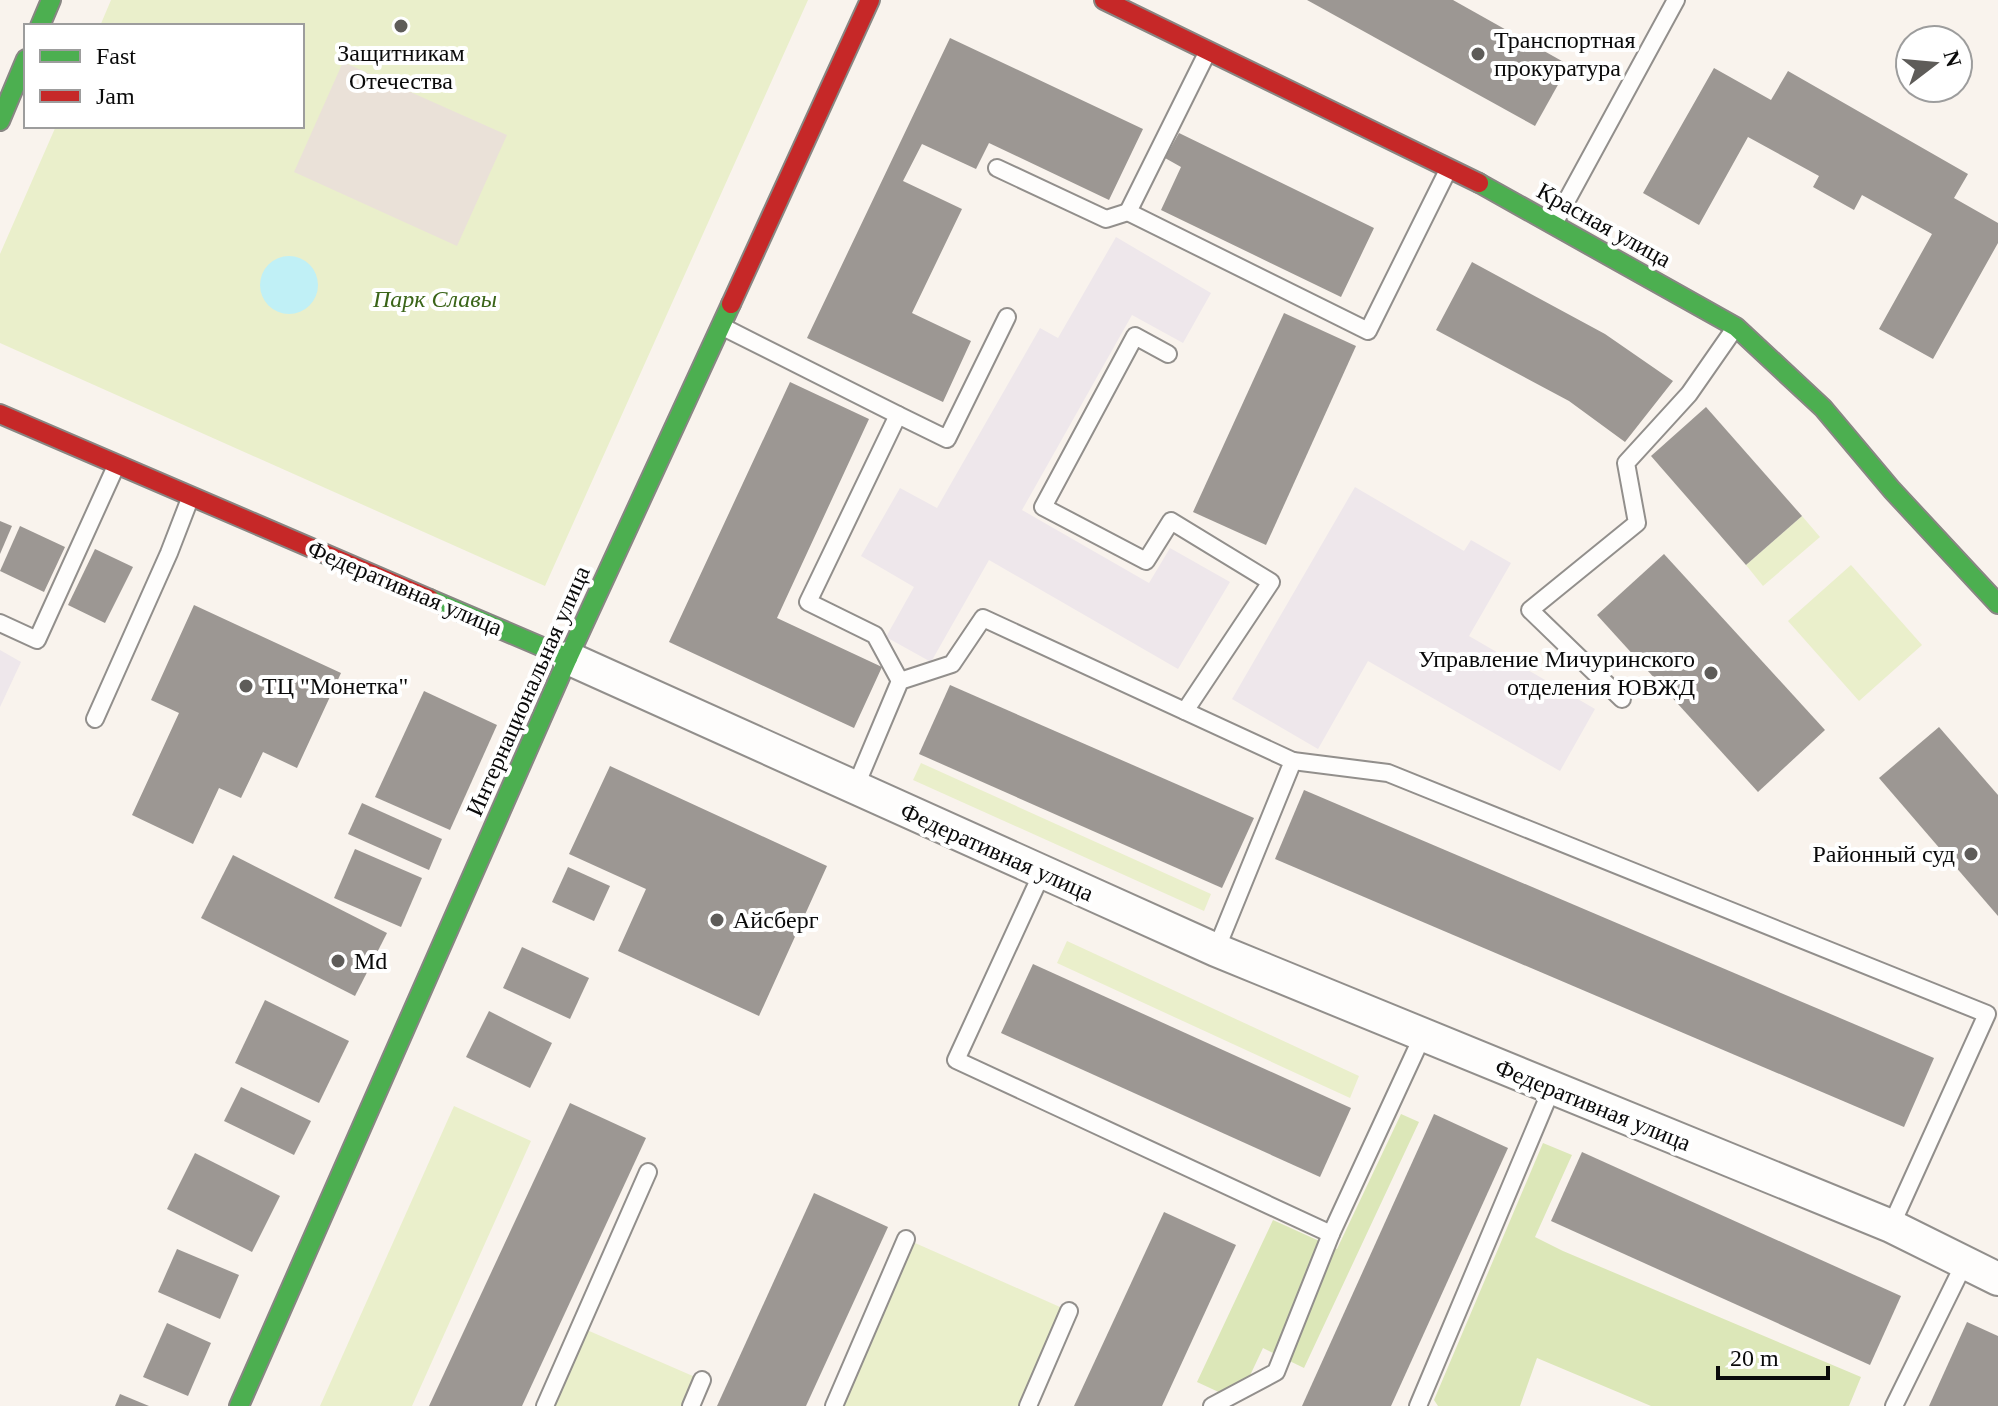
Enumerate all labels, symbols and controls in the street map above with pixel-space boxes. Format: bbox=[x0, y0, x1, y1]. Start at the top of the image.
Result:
marker: Защитникам Отечества bbox=[392, 17, 410, 35]
legend bbox=[24, 24, 304, 128]
north arrow bbox=[1894, 24, 1974, 104]
place label: Транспортная прокуратура bbox=[1494, 27, 1635, 81]
place label: Защитникам Отечества bbox=[337, 40, 465, 94]
text: Fast bbox=[96, 43, 136, 69]
marker: Транспортная прокуратура bbox=[1469, 45, 1487, 63]
text: N bbox=[1939, 48, 1967, 70]
text: Jam bbox=[96, 83, 135, 109]
street label: Красная улица bbox=[1532, 177, 1676, 273]
park label: Парк Славы bbox=[372, 286, 497, 312]
street label: Федеративная улица bbox=[304, 535, 506, 641]
street label: Интернациональная улица bbox=[461, 562, 595, 820]
place label: Управление Мичуринского отделения ЮВЖД bbox=[1418, 646, 1695, 700]
marker: Управление Мичуринского отделения ЮВЖД bbox=[1702, 664, 1720, 682]
place label: ТЦ "Монетка" bbox=[262, 673, 408, 699]
marker: ТЦ "Монетка" bbox=[237, 677, 255, 695]
street label: Федеративная улица bbox=[896, 798, 1098, 906]
place label: Районный суд bbox=[1812, 841, 1955, 867]
marker: Районный суд bbox=[1962, 845, 1980, 863]
place label: Айсберг bbox=[733, 907, 819, 933]
marker: Айсберг bbox=[708, 911, 726, 929]
place label: Md bbox=[354, 948, 387, 974]
marker: Md bbox=[329, 952, 347, 970]
street label: Федеративная улица bbox=[1491, 1054, 1695, 1156]
scale bar bbox=[1718, 1330, 1828, 1380]
text: 20 m bbox=[1730, 1345, 1779, 1371]

